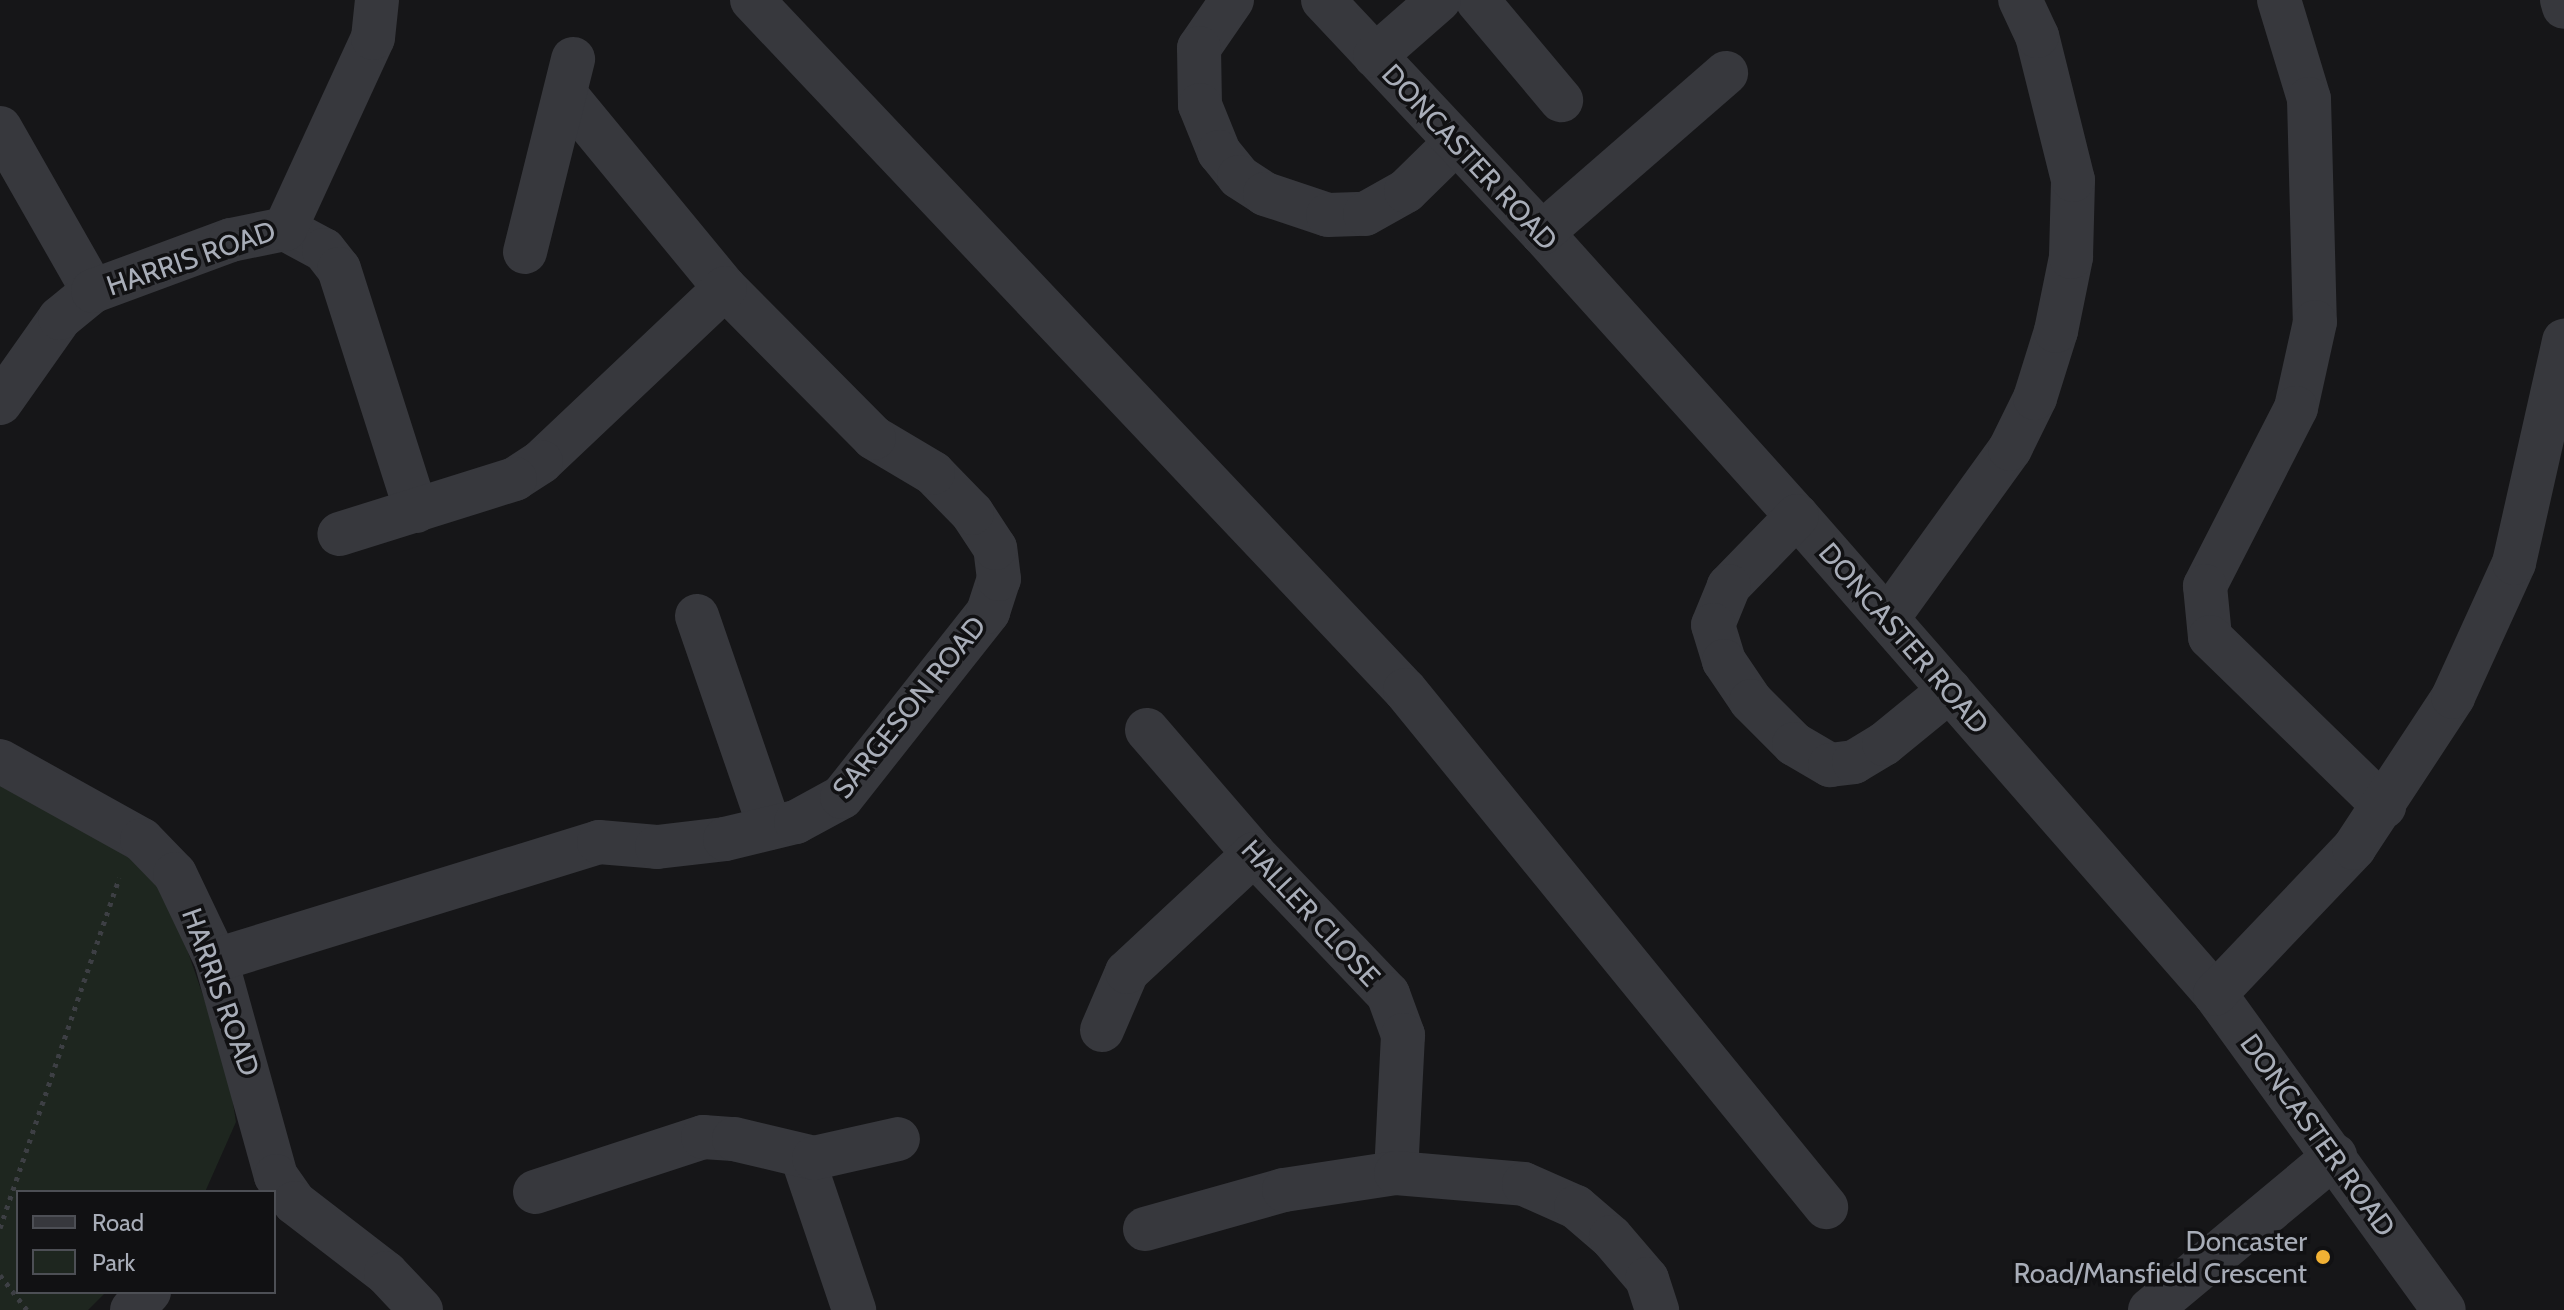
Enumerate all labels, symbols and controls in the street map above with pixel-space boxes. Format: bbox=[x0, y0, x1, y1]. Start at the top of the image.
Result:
street label: DONCASTER ROAD bbox=[1375, 57, 1565, 257]
street label: HARRIS ROAD bbox=[102, 213, 280, 303]
street label: DONCASTER ROAD bbox=[1812, 536, 1996, 740]
street label: SARGESON ROAD bbox=[825, 609, 993, 805]
street label: HALLER CLOSE bbox=[1235, 833, 1387, 993]
street label: HARRIS ROAD bbox=[175, 903, 267, 1081]
street label: DONCASTER ROAD bbox=[2233, 1027, 2403, 1243]
legend bbox=[16, 1190, 276, 1294]
text: Road bbox=[92, 1208, 144, 1237]
place label: Doncaster Road/Mansfield Crescent bbox=[2013, 1224, 2307, 1290]
text: Park bbox=[92, 1248, 135, 1277]
marker: Doncaster Road/Mansfield Crescent bbox=[2314, 1248, 2332, 1266]

